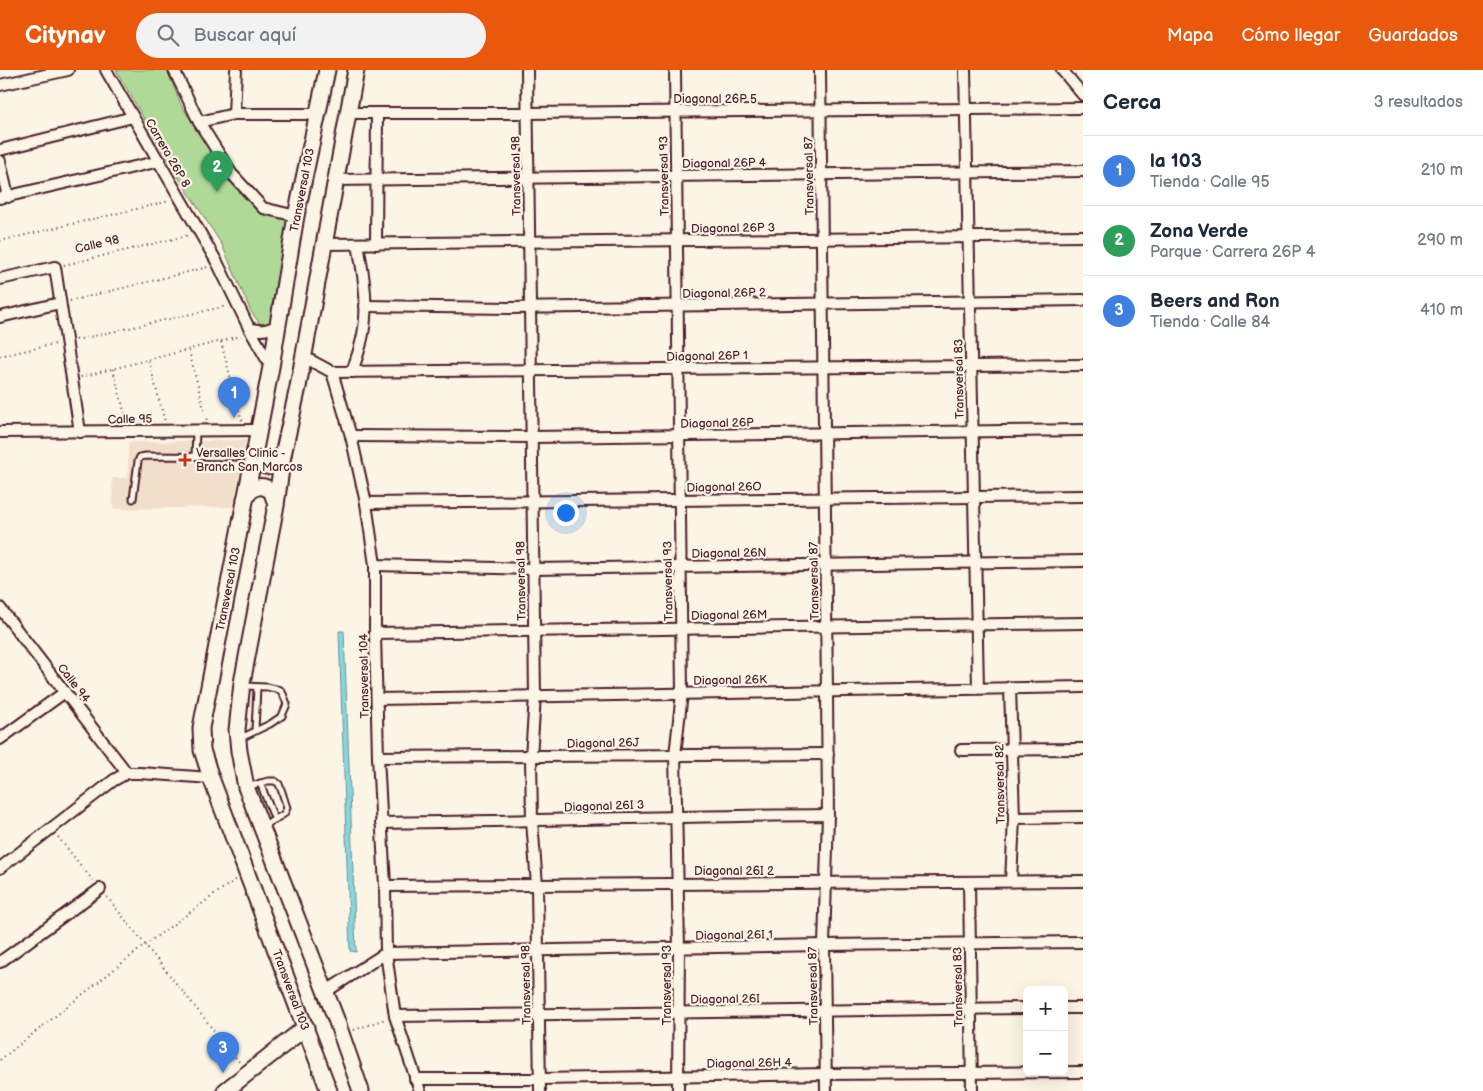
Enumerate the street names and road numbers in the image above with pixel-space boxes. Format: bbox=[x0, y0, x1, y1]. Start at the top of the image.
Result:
street label: Diagonal 26P 5 bbox=[673, 92, 757, 107]
street label: Carrera 26P 8 bbox=[142, 116, 193, 190]
street label: Transversal 98 bbox=[508, 136, 525, 216]
street label: Transversal 93 bbox=[656, 136, 673, 216]
street label: Transversal 87 bbox=[801, 136, 818, 216]
street label: Transversal 103 bbox=[287, 147, 318, 233]
street label: Diagonal 26P 4 bbox=[682, 155, 767, 172]
street label: Diagonal 26P 3 bbox=[691, 220, 775, 237]
street label: Calle 98 bbox=[74, 232, 121, 257]
street label: Diagonal 26P 2 bbox=[682, 285, 766, 302]
street label: Transversal 83 bbox=[951, 339, 968, 419]
street label: Diagonal 26P 1 bbox=[666, 348, 748, 365]
street label: Calle 95 bbox=[107, 412, 153, 427]
street label: Diagonal 26P bbox=[680, 415, 754, 432]
street label: Diagonal 26O bbox=[686, 479, 762, 496]
street label: Transversal 98 bbox=[513, 541, 530, 621]
street label: Transversal 93 bbox=[660, 541, 677, 621]
street label: Transversal 87 bbox=[806, 541, 823, 621]
street label: Diagonal 26N bbox=[691, 545, 767, 562]
street label: Transversal 103 bbox=[213, 546, 244, 632]
street label: Diagonal 26M bbox=[691, 607, 767, 624]
street label: Transversal 104 bbox=[356, 633, 373, 719]
street label: Calle 94 bbox=[54, 661, 94, 706]
street label: Diagonal 26K bbox=[693, 672, 767, 689]
street label: Diagonal 26J bbox=[567, 735, 640, 752]
street label: Transversal 82 bbox=[992, 744, 1009, 824]
street label: Diagonal 26I 3 bbox=[564, 798, 644, 815]
street label: Diagonal 26I 2 bbox=[694, 864, 774, 879]
street label: Diagonal 26I 1 bbox=[695, 927, 773, 944]
street label: Transversal 98 bbox=[518, 945, 535, 1025]
street label: Transversal 93 bbox=[660, 945, 675, 1025]
street label: Transversal 87 bbox=[805, 946, 822, 1026]
street label: Transversal 83 bbox=[950, 947, 967, 1027]
street label: Transversal 103 bbox=[268, 948, 312, 1033]
street label: Diagonal 26I bbox=[690, 991, 760, 1008]
street label: Diagonal 26H 4 bbox=[706, 1055, 792, 1072]

